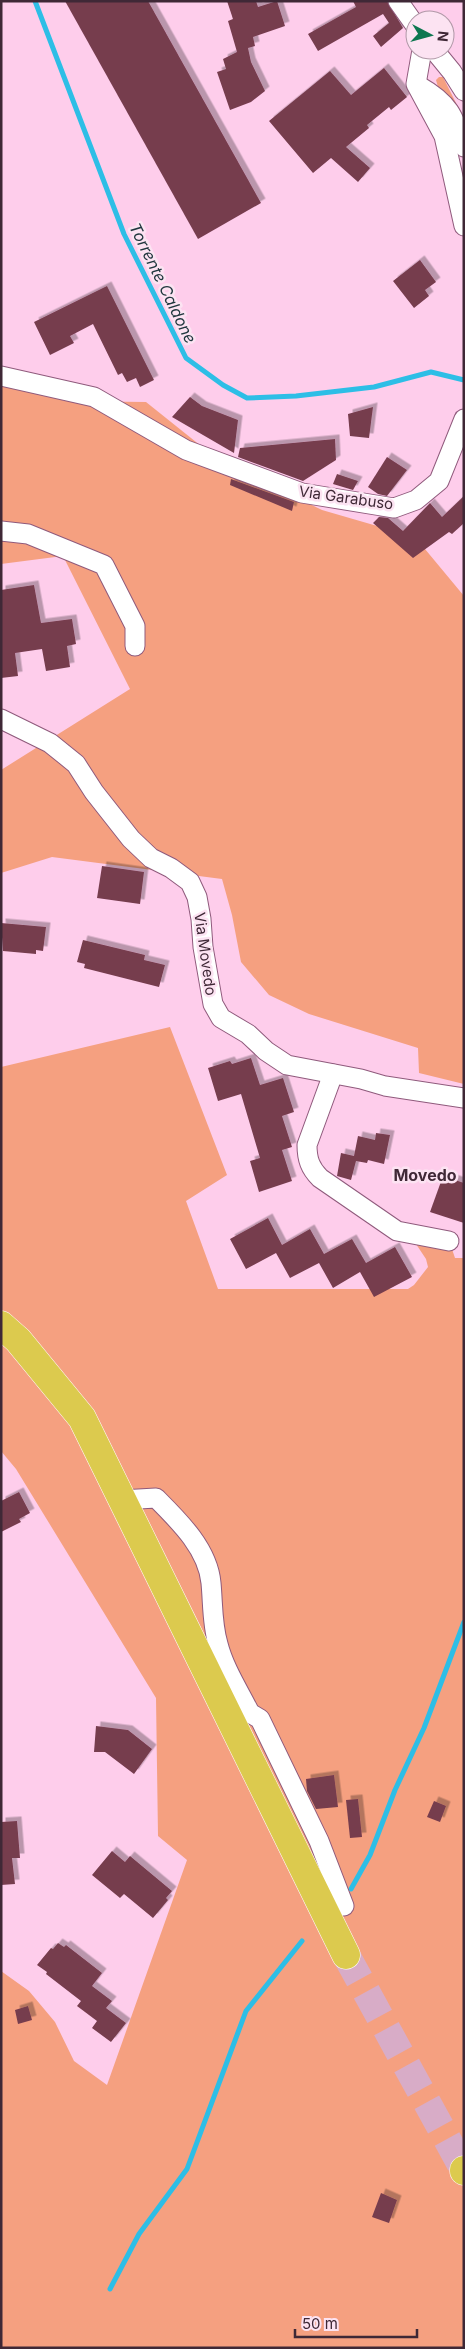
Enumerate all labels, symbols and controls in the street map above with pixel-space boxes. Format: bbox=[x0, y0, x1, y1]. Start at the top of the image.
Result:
north arrow bbox=[405, 10, 455, 60]
text: N bbox=[434, 30, 452, 43]
water label: Torrente Caldone bbox=[125, 219, 201, 347]
street label: Via Garabuso bbox=[298, 481, 395, 514]
street label: Via Movedo bbox=[190, 911, 221, 997]
district label: Movedo bbox=[393, 1165, 457, 1185]
scale bar bbox=[295, 2306, 418, 2338]
text: 50 m bbox=[302, 2314, 338, 2333]

